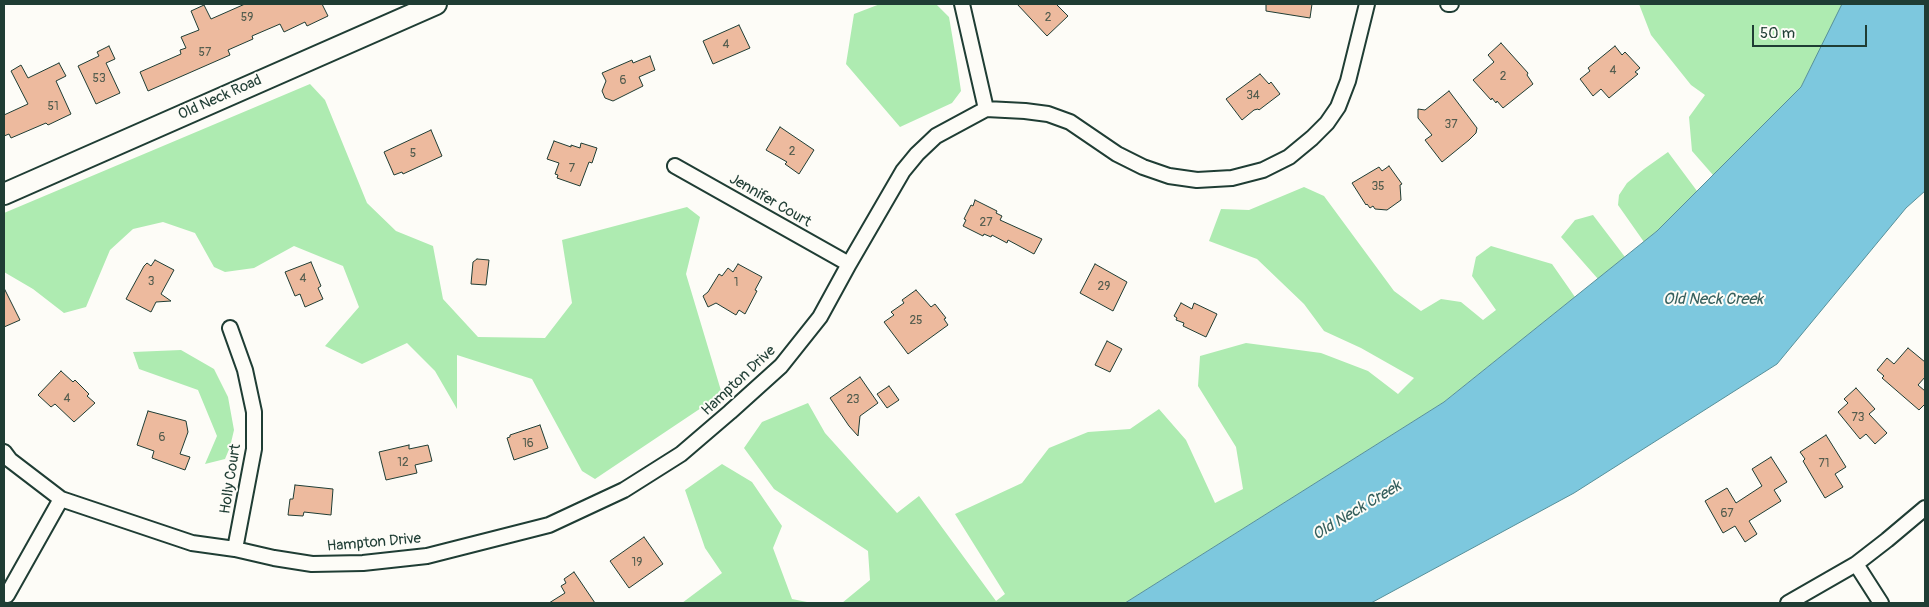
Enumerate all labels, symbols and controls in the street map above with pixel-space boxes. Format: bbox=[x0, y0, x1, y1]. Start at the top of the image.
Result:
house number: 59 bbox=[241, 11, 253, 25]
house number: 2 bbox=[1045, 11, 1051, 25]
scale bar bbox=[1754, 15, 1869, 47]
text: 50 m bbox=[1760, 24, 1795, 43]
house number: 4 bbox=[723, 38, 729, 52]
house number: 57 bbox=[199, 46, 211, 60]
house number: 4 bbox=[1610, 64, 1616, 78]
house number: 2 bbox=[1500, 70, 1506, 84]
house number: 53 bbox=[92, 72, 106, 86]
street label: Old Neck Road bbox=[175, 72, 265, 124]
house number: 6 bbox=[620, 74, 626, 88]
house number: 34 bbox=[1246, 89, 1260, 103]
house number: 51 bbox=[47, 100, 59, 114]
house number: 37 bbox=[1444, 118, 1458, 132]
house number: 2 bbox=[789, 145, 795, 159]
house number: 5 bbox=[410, 147, 416, 161]
house number: 7 bbox=[569, 162, 575, 176]
street label: Jennifer Court bbox=[726, 170, 814, 232]
house number: 35 bbox=[1371, 180, 1385, 194]
house number: 27 bbox=[979, 216, 993, 230]
house number: 4 bbox=[300, 272, 306, 286]
house number: 3 bbox=[148, 275, 154, 289]
house number: 1 bbox=[734, 276, 738, 290]
house number: 29 bbox=[1098, 280, 1110, 294]
water label: Old Neck Creek bbox=[1663, 290, 1763, 310]
house number: 25 bbox=[909, 314, 923, 328]
street label: Hampton Drive bbox=[698, 342, 780, 420]
house number: 4 bbox=[64, 392, 70, 406]
house number: 23 bbox=[846, 393, 860, 407]
house number: 73 bbox=[1851, 411, 1865, 425]
house number: 6 bbox=[159, 431, 165, 445]
house number: 16 bbox=[522, 437, 534, 451]
street label: Holly Court bbox=[217, 443, 245, 515]
house number: 12 bbox=[397, 456, 409, 470]
house number: 71 bbox=[1818, 457, 1830, 471]
water label: Old Neck Creek bbox=[1309, 477, 1405, 545]
house number: 67 bbox=[1720, 507, 1734, 521]
street label: Hampton Drive bbox=[326, 530, 422, 556]
house number: 19 bbox=[632, 556, 642, 570]

